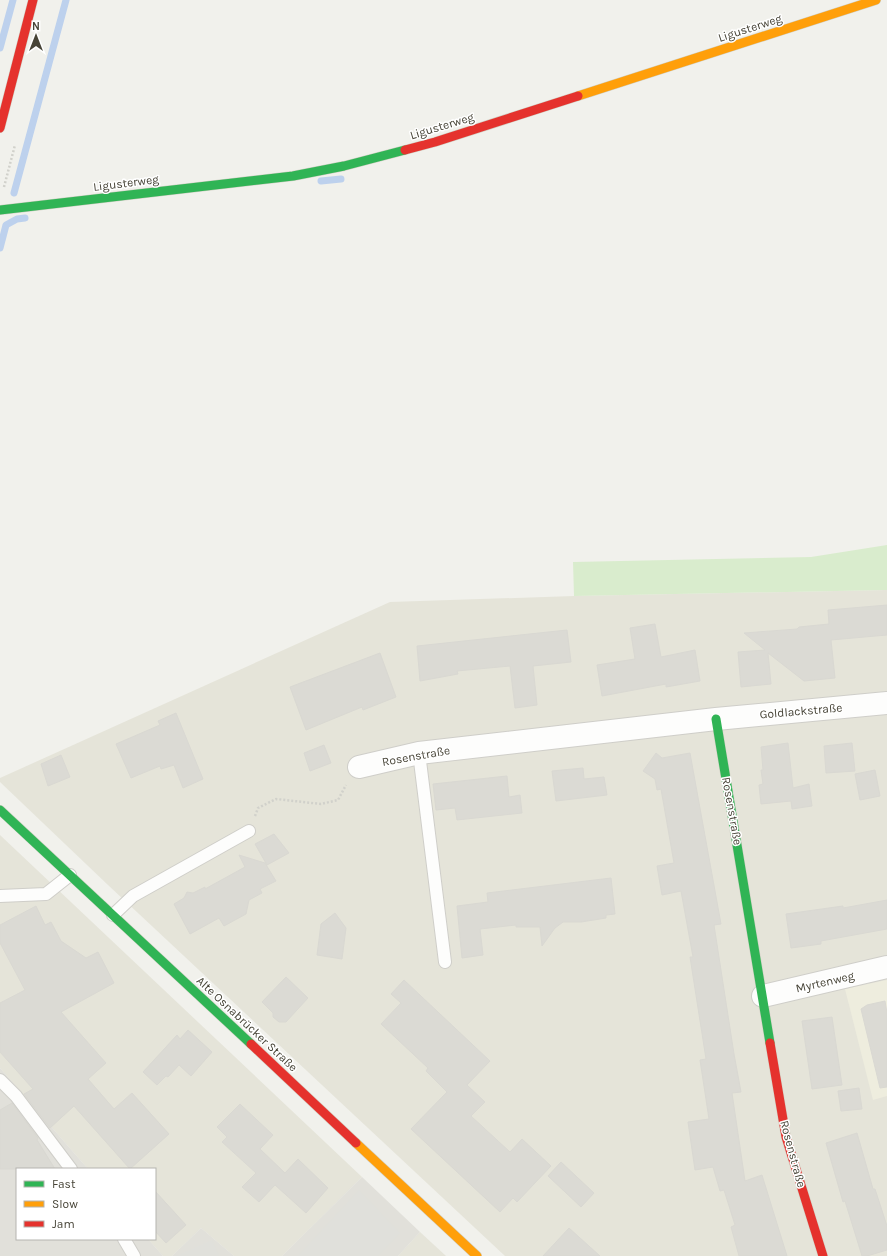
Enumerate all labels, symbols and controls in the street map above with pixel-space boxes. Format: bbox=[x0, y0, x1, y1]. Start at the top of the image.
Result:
street label: Ligusterweg bbox=[716, 11, 784, 45]
north arrow bbox=[16, 16, 56, 56]
text: N bbox=[32, 20, 40, 33]
street label: Ligusterweg bbox=[408, 110, 476, 142]
street label: Ligusterweg bbox=[92, 172, 160, 194]
street label: Goldlackstraße bbox=[759, 700, 843, 722]
street label: Rosenstraße bbox=[381, 743, 451, 769]
street label: Rosenstraße bbox=[719, 776, 745, 846]
street label: Myrtenweg bbox=[794, 968, 856, 996]
street label: Alte Osnabrücker Straße bbox=[194, 974, 300, 1074]
street label: Rosenstraße bbox=[777, 1119, 809, 1189]
legend bbox=[16, 1168, 156, 1240]
text: Fast bbox=[52, 1177, 76, 1191]
text: Slow bbox=[52, 1197, 78, 1211]
text: Jam bbox=[52, 1217, 75, 1231]

